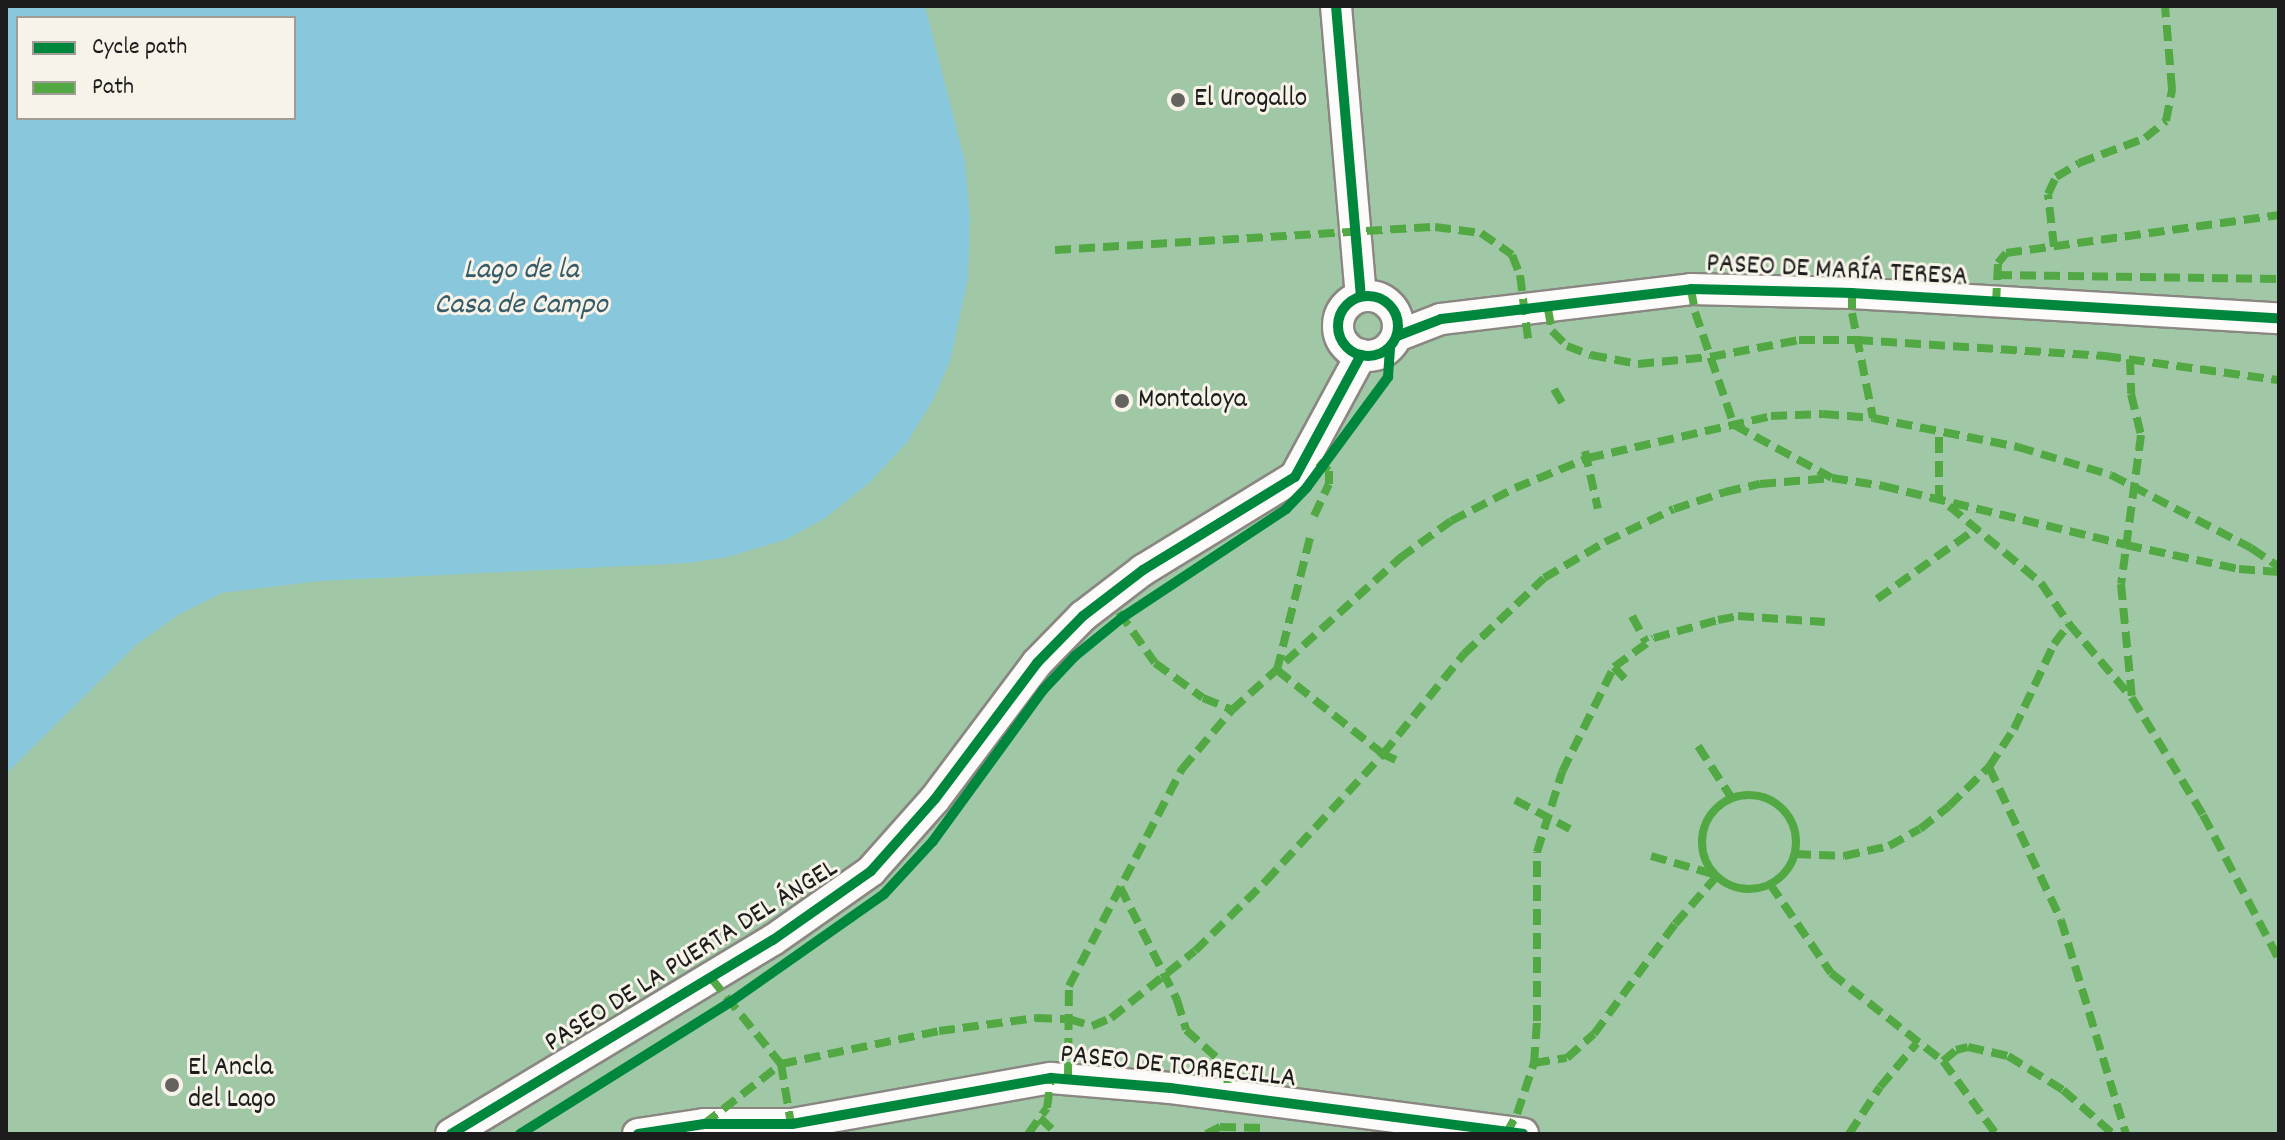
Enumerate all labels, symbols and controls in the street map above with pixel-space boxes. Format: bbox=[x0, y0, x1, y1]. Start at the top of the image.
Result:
legend bbox=[16, 16, 296, 120]
text: Cycle path bbox=[92, 31, 187, 65]
text: Path bbox=[92, 71, 134, 105]
place label: El Urogallo bbox=[1194, 83, 1307, 117]
marker: El Urogallo bbox=[1169, 91, 1187, 109]
street label: PASEO DE MARÍA TERESA bbox=[1705, 248, 1969, 296]
water label: Lago de la Casa de Campo bbox=[434, 254, 608, 324]
place label: Montaloya bbox=[1138, 384, 1247, 418]
marker: Montaloya bbox=[1113, 392, 1131, 410]
street label: PASEO DE LA PUERTA DEL ÁNGEL bbox=[539, 853, 845, 1061]
street label: PASEO DE TORRECILLA bbox=[1058, 1039, 1298, 1097]
place label: El Ancla del Lago bbox=[188, 1052, 276, 1118]
marker: El Ancla del Lago bbox=[163, 1076, 181, 1094]

